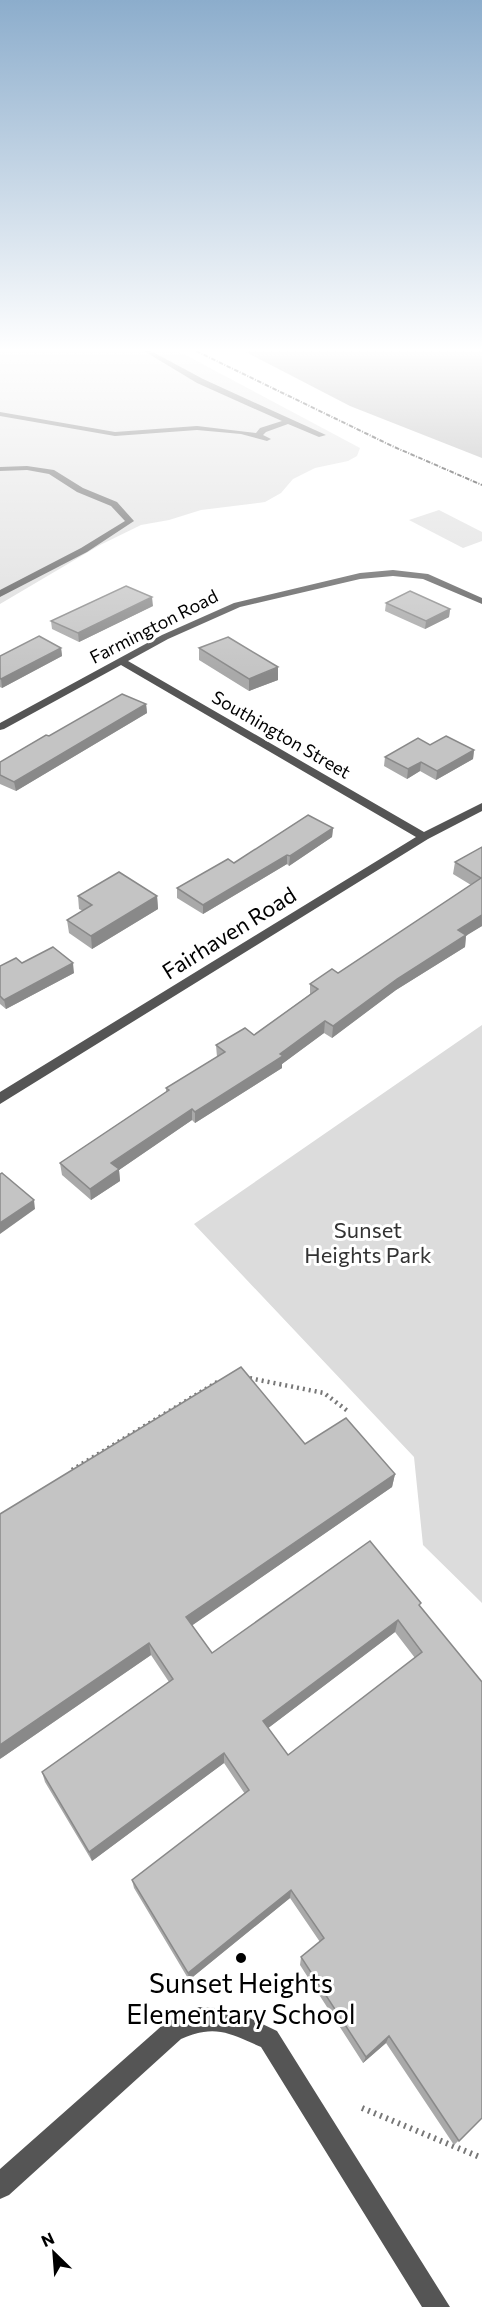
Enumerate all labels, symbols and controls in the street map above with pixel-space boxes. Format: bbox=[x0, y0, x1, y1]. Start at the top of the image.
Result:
street label: Farmington Road bbox=[86, 584, 221, 668]
street label: Southington Street bbox=[208, 686, 355, 783]
street label: Fairhaven Road bbox=[157, 881, 301, 984]
park label: Sunset Heights Park bbox=[304, 1216, 432, 1268]
marker: Sunset Heights Elementary School bbox=[234, 1951, 248, 1965]
place label: Sunset Heights Elementary School bbox=[126, 1966, 356, 2030]
north arrow bbox=[24, 2223, 84, 2283]
text: N bbox=[38, 2228, 57, 2250]

